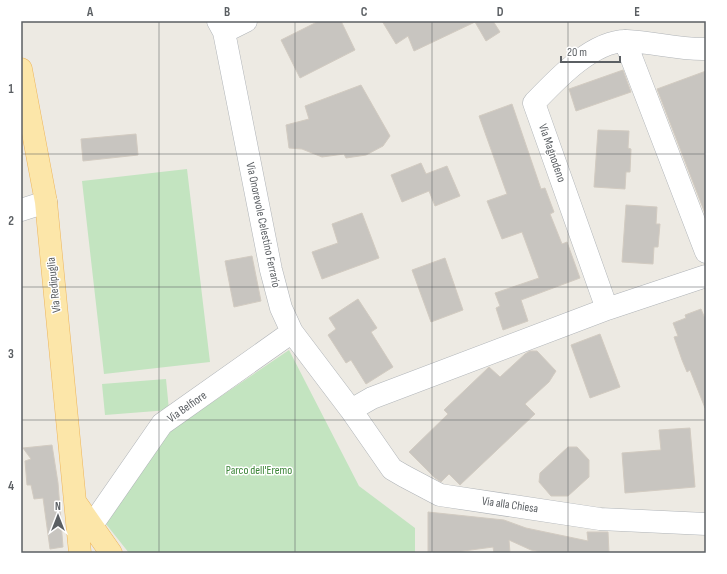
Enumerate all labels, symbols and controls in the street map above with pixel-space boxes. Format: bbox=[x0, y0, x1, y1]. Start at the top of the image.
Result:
text: A bbox=[86, 4, 94, 20]
text: B bbox=[224, 4, 230, 20]
text: C bbox=[361, 4, 368, 20]
text: D bbox=[497, 4, 504, 20]
text: E bbox=[634, 4, 640, 20]
scale bar bbox=[561, 38, 620, 64]
text: 20 m bbox=[567, 45, 587, 60]
text: 1 bbox=[8, 81, 14, 97]
street label: Via Magnodeno bbox=[535, 122, 569, 184]
street label: Via Onorevole Celestino Ferrario bbox=[242, 161, 284, 289]
text: 2 bbox=[8, 213, 14, 229]
street label: Via Redipuglia bbox=[44, 256, 64, 313]
text: 3 bbox=[8, 346, 14, 362]
street label: Via Belfiore bbox=[164, 388, 210, 426]
park label: Parco dell'Eremo bbox=[226, 463, 292, 478]
text: 4 bbox=[8, 478, 14, 494]
street label: Via alla Chiesa bbox=[481, 494, 539, 516]
north arrow bbox=[38, 496, 78, 536]
text: N bbox=[55, 500, 61, 513]

